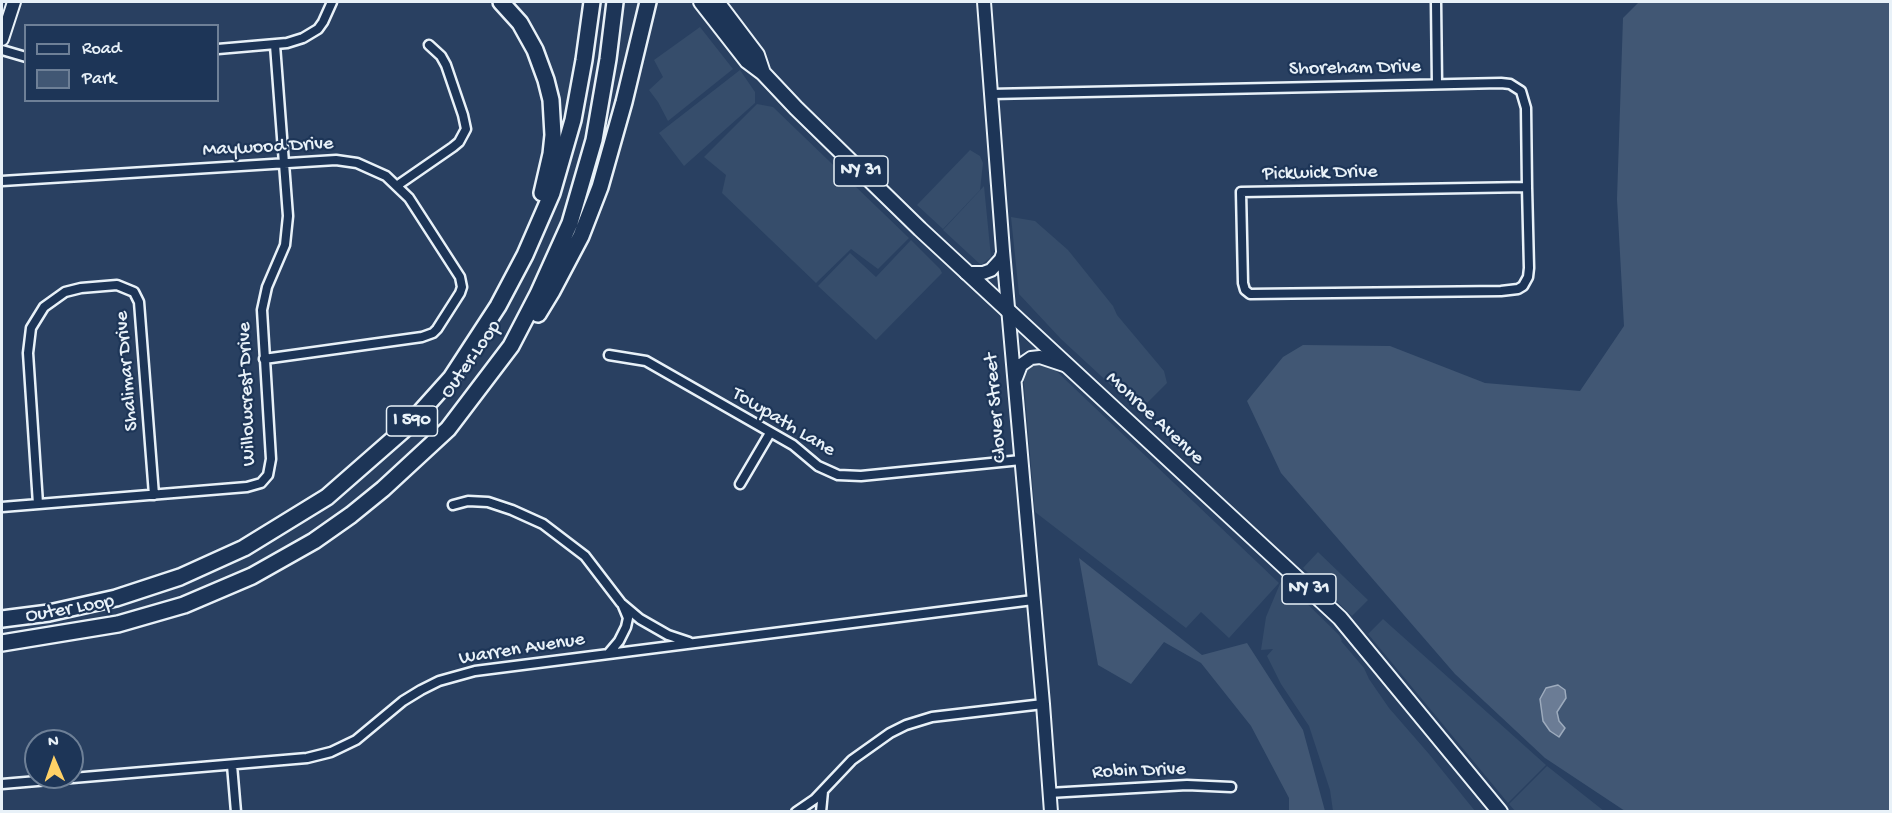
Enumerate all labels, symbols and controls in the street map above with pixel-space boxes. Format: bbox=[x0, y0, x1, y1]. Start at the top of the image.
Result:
legend bbox=[24, 24, 219, 102]
text: Road bbox=[82, 39, 121, 60]
street label: Shoreham Drive bbox=[1289, 56, 1421, 82]
text: Park bbox=[82, 69, 116, 90]
street label: Maywood Drive bbox=[202, 133, 334, 163]
road number: NY 31 bbox=[834, 156, 888, 186]
street label: Pickwick Drive bbox=[1262, 161, 1378, 187]
street label: Shalimar Drive bbox=[111, 310, 145, 432]
street label: Outer Loop bbox=[436, 316, 508, 404]
street label: Willowcrest Drive bbox=[233, 322, 263, 466]
street label: Clover Street bbox=[980, 352, 1014, 464]
street label: Monroe Avenue bbox=[1100, 367, 1208, 471]
street label: Towpath Lane bbox=[727, 383, 839, 463]
road number: I 590 bbox=[386, 406, 438, 436]
road number: NY 31 bbox=[1282, 574, 1336, 604]
street label: Outer Loop bbox=[24, 590, 116, 630]
street label: Warren Avenue bbox=[457, 628, 587, 672]
north arrow bbox=[24, 729, 84, 789]
text: N bbox=[48, 733, 59, 752]
street label: Robin Drive bbox=[1092, 758, 1186, 786]

